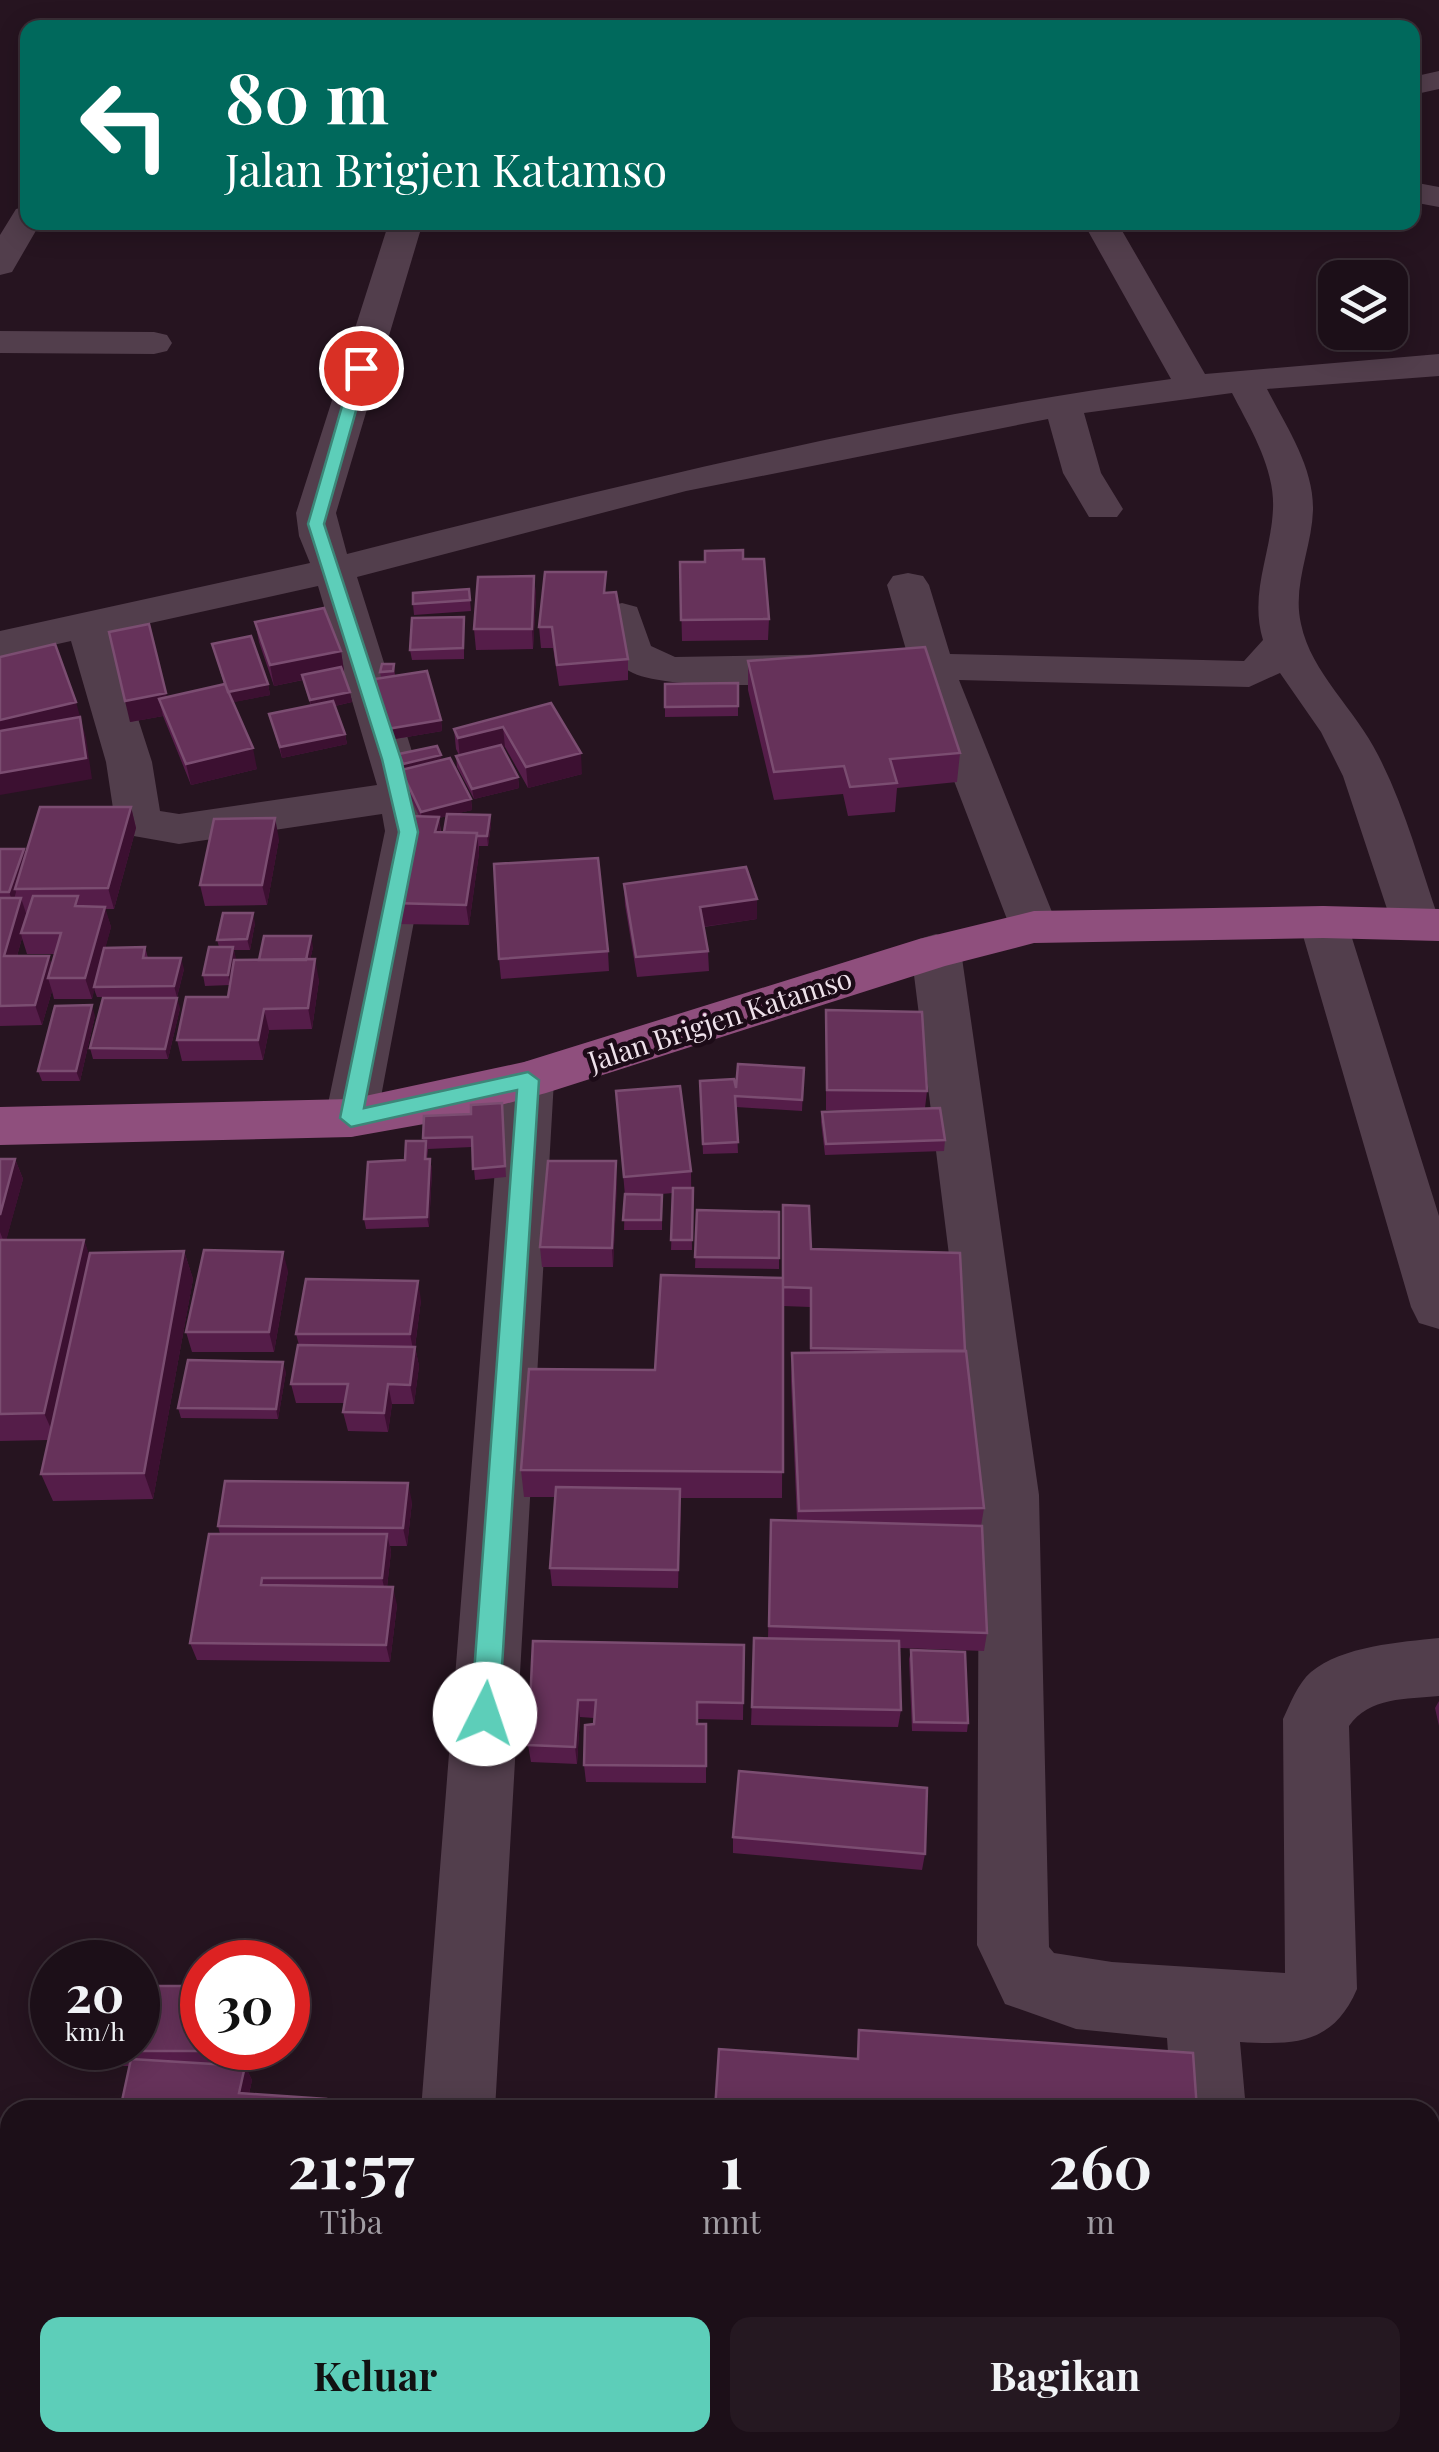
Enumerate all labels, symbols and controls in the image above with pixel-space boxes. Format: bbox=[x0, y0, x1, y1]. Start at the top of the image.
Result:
text: 80 m bbox=[225, 48, 389, 142]
icon: left bbox=[60, 60, 190, 190]
text: Jalan Brigjen Katamso bbox=[225, 138, 667, 198]
map controls bbox=[1318, 260, 1408, 350]
button: layers bbox=[1318, 260, 1408, 350]
pin bbox=[319, 326, 404, 411]
icon: arrive bbox=[334, 341, 389, 396]
street label: Jalan Brigjen Katamso bbox=[582, 958, 856, 1079]
position arrow bbox=[433, 1662, 537, 1766]
speed limit sign: 30 bbox=[180, 1940, 310, 2070]
text: 20 bbox=[66, 1959, 124, 2026]
text: km/h bbox=[65, 2014, 125, 2047]
text: 21:57 bbox=[288, 2124, 414, 2204]
text: 1 bbox=[720, 2124, 743, 2204]
text: 260 bbox=[1049, 2124, 1152, 2204]
text: Tiba bbox=[319, 2199, 383, 2242]
text: mnt bbox=[702, 2199, 761, 2242]
text: m bbox=[1086, 2199, 1115, 2242]
button: Keluar bbox=[40, 2317, 710, 2432]
button: Bagikan bbox=[730, 2317, 1400, 2432]

